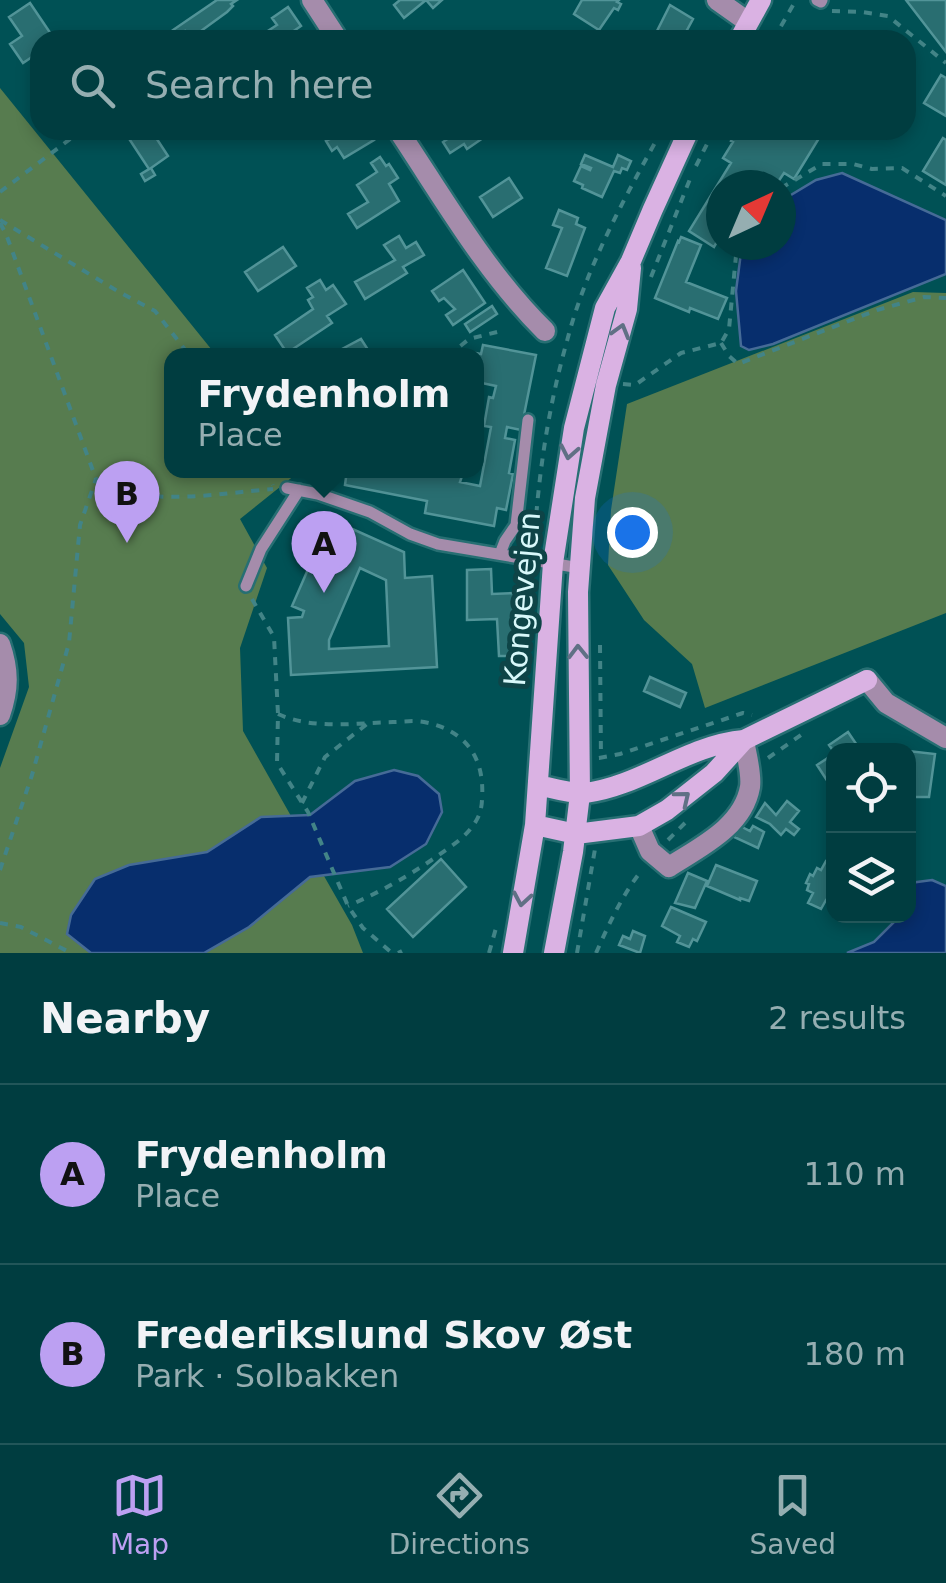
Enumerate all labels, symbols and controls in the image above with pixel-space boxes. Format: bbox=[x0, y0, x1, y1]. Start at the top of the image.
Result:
search box bbox=[30, 30, 916, 140]
icon: search bbox=[65, 58, 120, 113]
text: Search here bbox=[145, 63, 373, 107]
north arrow bbox=[706, 170, 796, 260]
one-way arrow bbox=[610, 323, 631, 340]
popup bbox=[164, 348, 484, 478]
text: Frydenholm bbox=[198, 372, 450, 416]
text: Place bbox=[198, 416, 283, 454]
one-way arrow bbox=[559, 444, 580, 460]
pin: B bbox=[94, 460, 160, 543]
your location bbox=[607, 507, 658, 558]
pin: A bbox=[292, 510, 356, 593]
street label: Kongevejen bbox=[497, 510, 547, 688]
one-way arrow bbox=[568, 643, 589, 659]
map controls bbox=[826, 743, 916, 923]
button: locate bbox=[826, 743, 916, 833]
one-way arrow bbox=[672, 792, 690, 810]
button: layers bbox=[826, 833, 916, 923]
one-way arrow bbox=[512, 890, 533, 907]
text: Nearby bbox=[40, 994, 210, 1043]
text: 2 results bbox=[768, 999, 906, 1037]
text: Frydenholm bbox=[135, 1133, 388, 1177]
text: A bbox=[60, 1155, 85, 1193]
text: 110 m bbox=[804, 1155, 906, 1193]
text: Place bbox=[135, 1177, 220, 1215]
text: Frederikslund Skov Øst bbox=[135, 1313, 632, 1357]
text: B bbox=[60, 1335, 85, 1373]
text: 180 m bbox=[804, 1335, 906, 1373]
text: Park · Solbakken bbox=[135, 1357, 399, 1395]
tab: Map bbox=[110, 1468, 169, 1561]
tab: Directions bbox=[389, 1468, 530, 1561]
tab: Saved bbox=[750, 1468, 836, 1561]

